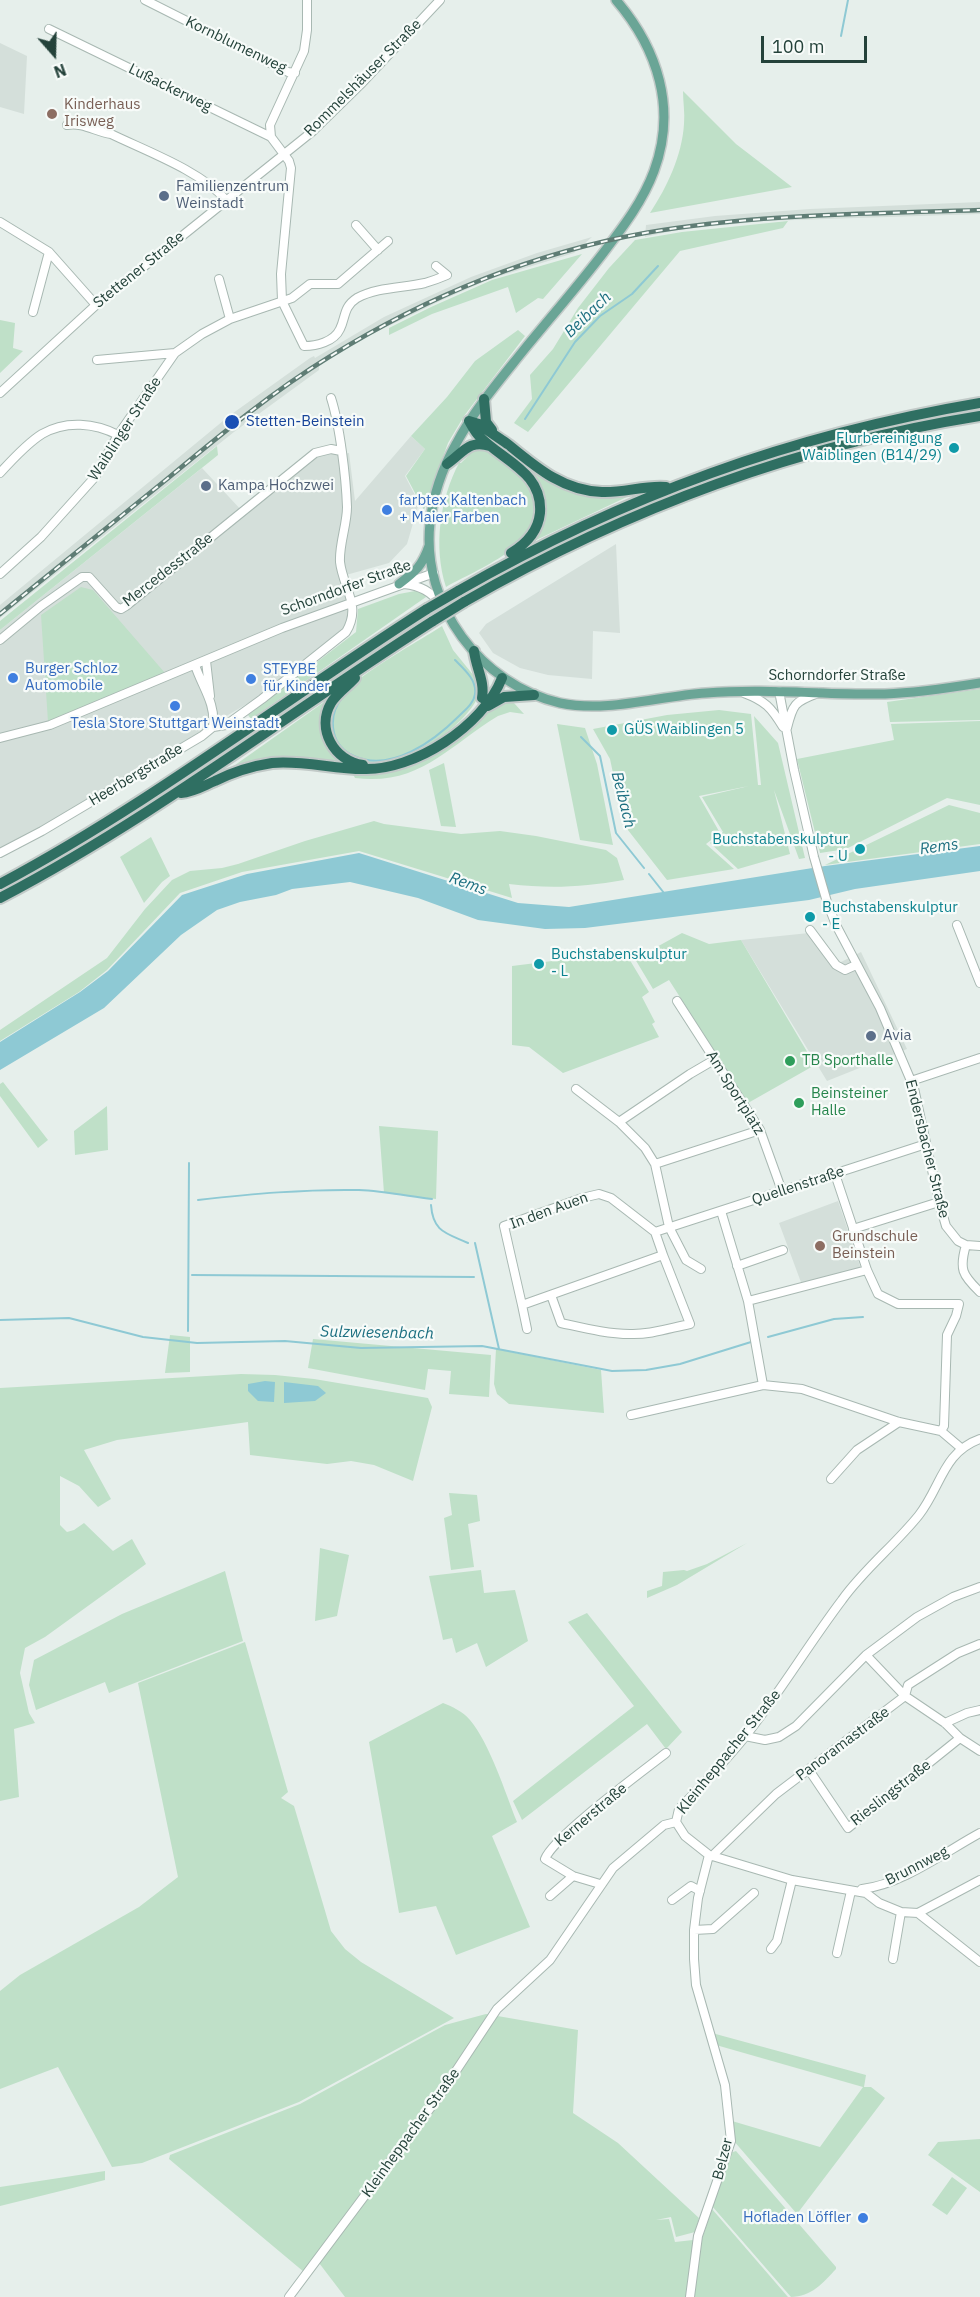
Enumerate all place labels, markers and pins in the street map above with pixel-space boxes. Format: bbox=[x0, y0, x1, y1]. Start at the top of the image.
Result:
place label: Kinderhaus Irisweg bbox=[64, 96, 141, 131]
marker: Kinderhaus Irisweg bbox=[45, 107, 59, 121]
place label: Familienzentrum Weinstadt bbox=[176, 178, 289, 213]
marker: Familienzentrum Weinstadt bbox=[157, 189, 171, 203]
marker: Stetten-Beinstein bbox=[223, 413, 241, 431]
place label: Stetten-Beinstein bbox=[246, 413, 364, 431]
place label: Flurbereinigung Waiblingen (B14/29) bbox=[802, 430, 942, 465]
marker: Flurbereinigung Waiblingen (B14/29) bbox=[947, 441, 961, 455]
place label: Kampa Hochzwei bbox=[218, 477, 334, 495]
marker: Kampa Hochzwei bbox=[199, 479, 213, 493]
place label: farbtex Kaltenbach + Maier Farben bbox=[399, 492, 526, 527]
marker: farbtex Kaltenbach + Maier Farben bbox=[380, 503, 394, 517]
place label: Burger Schloz Automobile bbox=[25, 660, 118, 695]
place label: STEYBE für Kinder bbox=[263, 661, 330, 696]
marker: Burger Schloz Automobile bbox=[6, 671, 20, 685]
marker: STEYBE für Kinder bbox=[244, 672, 258, 686]
marker: Tesla Store Stuttgart Weinstadt bbox=[168, 699, 182, 713]
place label: Tesla Store Stuttgart Weinstadt bbox=[70, 715, 280, 733]
place label: GÜS Waiblingen 5 bbox=[624, 721, 744, 739]
marker: GÜS Waiblingen 5 bbox=[605, 723, 619, 737]
place label: Buchstabenskulptur - U bbox=[712, 831, 848, 866]
marker: Buchstabenskulptur - U bbox=[853, 842, 867, 856]
place label: Buchstabenskulptur - E bbox=[822, 899, 958, 934]
marker: Buchstabenskulptur - E bbox=[803, 910, 817, 924]
place label: Buchstabenskulptur - L bbox=[551, 946, 687, 981]
marker: Buchstabenskulptur - L bbox=[532, 957, 546, 971]
place label: Avia bbox=[883, 1027, 911, 1045]
marker: Avia bbox=[864, 1029, 878, 1043]
place label: TB Sporthalle bbox=[802, 1052, 893, 1070]
marker: TB Sporthalle bbox=[783, 1054, 797, 1068]
place label: Beinsteiner Halle bbox=[811, 1085, 888, 1120]
marker: Beinsteiner Halle bbox=[792, 1096, 806, 1110]
place label: Grundschule Beinstein bbox=[832, 1228, 918, 1263]
marker: Grundschule Beinstein bbox=[813, 1239, 827, 1253]
place label: Hofladen Löffler bbox=[743, 2209, 851, 2227]
marker: Hofladen Löffler bbox=[856, 2211, 870, 2225]

